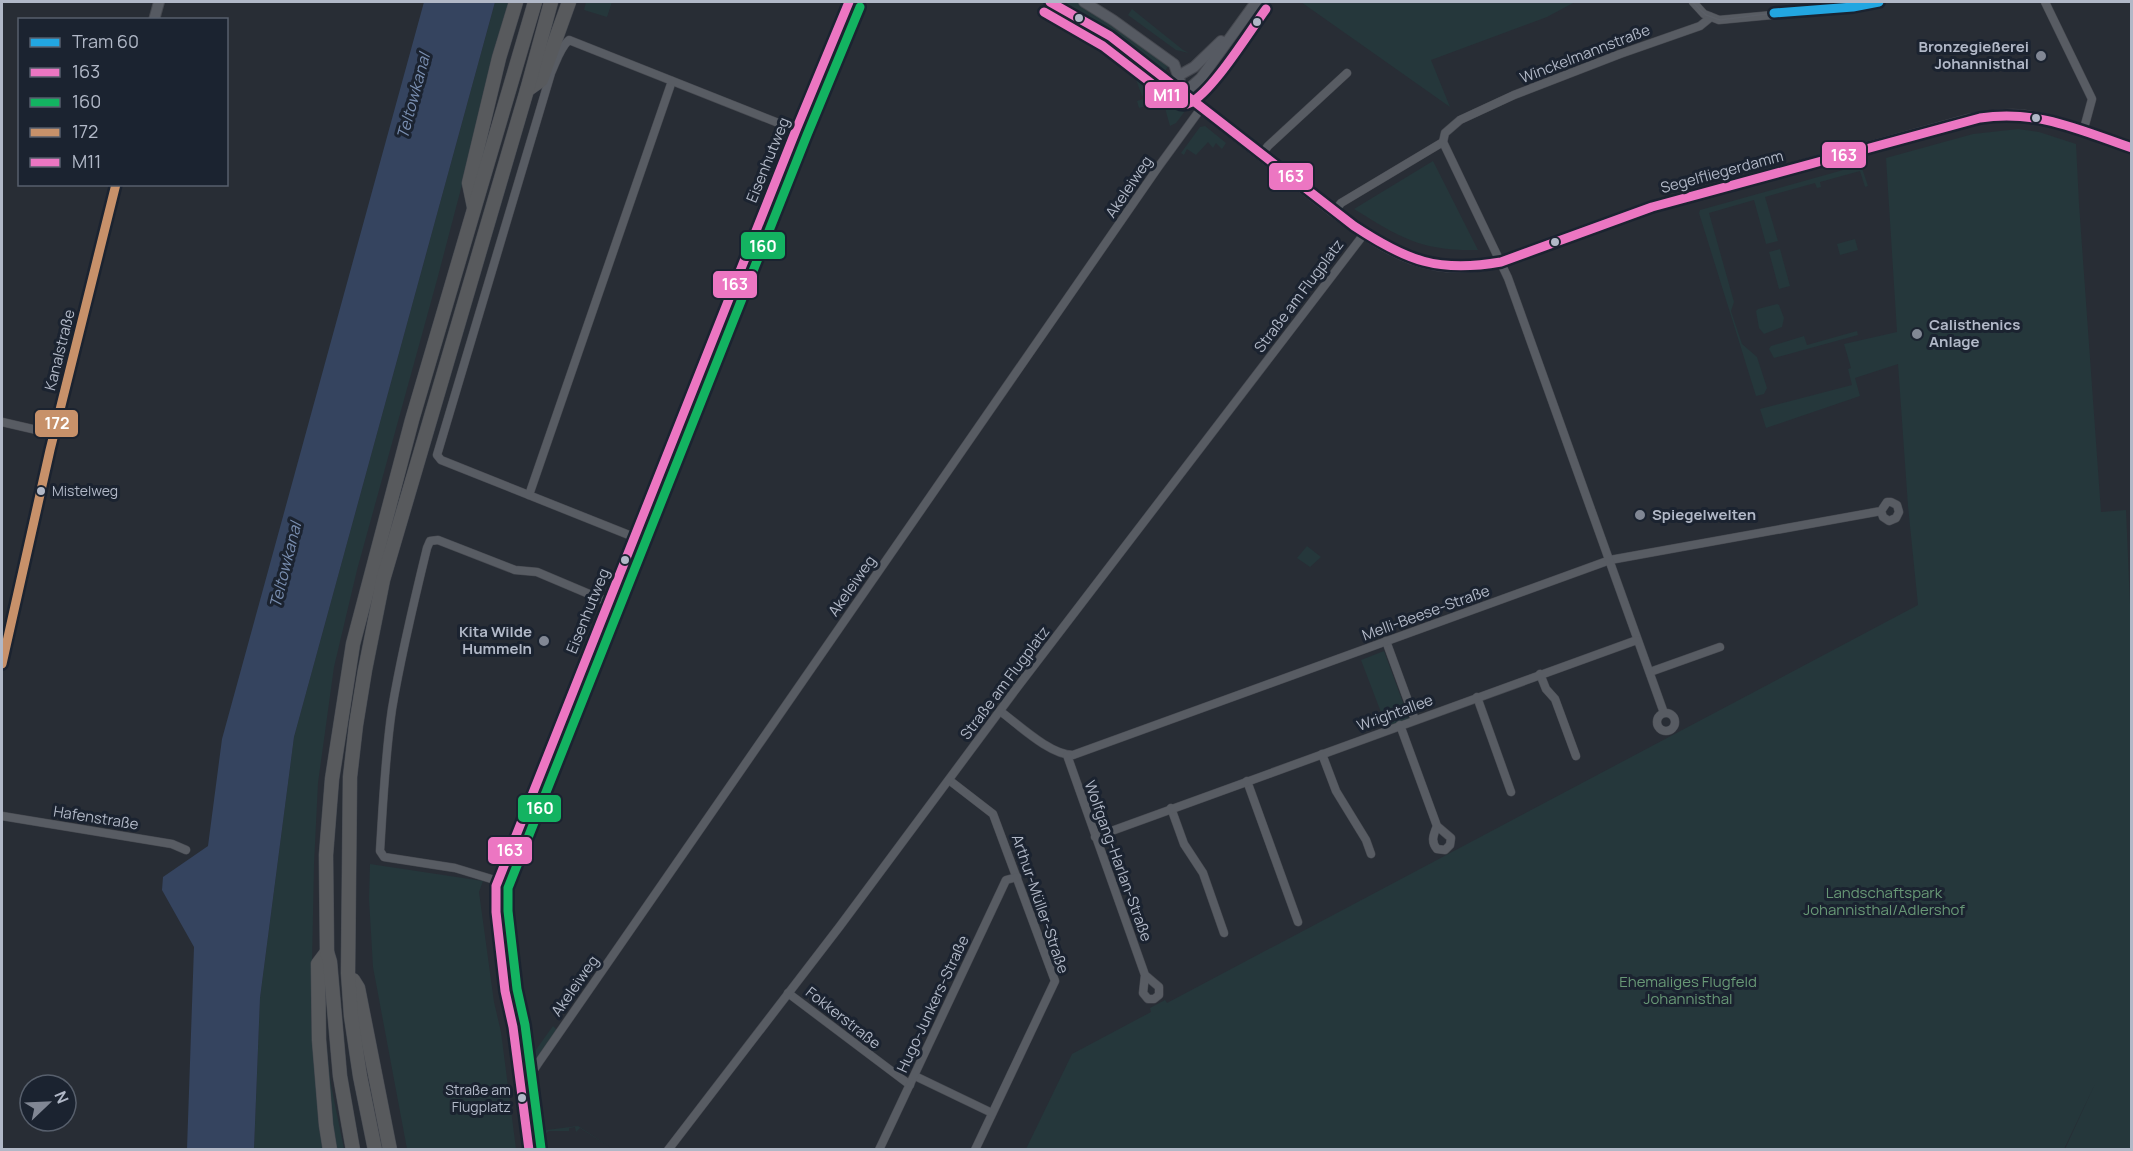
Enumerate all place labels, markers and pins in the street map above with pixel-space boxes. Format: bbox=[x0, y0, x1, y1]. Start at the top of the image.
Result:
unlabelled marker bbox=[1073, 12, 1085, 24]
unlabelled marker bbox=[1251, 16, 1263, 28]
place label: Bronzegießerei Johannisthal bbox=[1919, 36, 2029, 74]
marker: Bronzegießerei Johannisthal bbox=[2034, 49, 2048, 63]
unlabelled marker bbox=[2030, 112, 2042, 124]
unlabelled marker bbox=[1549, 236, 1561, 248]
place label: Calisthenics Anlage bbox=[1929, 314, 2020, 352]
marker: Calisthenics Anlage bbox=[1910, 327, 1924, 341]
place label: Mistelweg bbox=[52, 481, 118, 500]
marker: Mistelweg bbox=[35, 485, 47, 497]
place label: Spiegelwelten bbox=[1652, 504, 1756, 525]
marker: Spiegelwelten bbox=[1633, 508, 1647, 522]
unlabelled marker bbox=[619, 554, 631, 566]
place label: Kita Wilde Hummeln bbox=[459, 621, 532, 659]
marker: Kita Wilde Hummeln bbox=[537, 634, 551, 648]
place label: Straße am Flugplatz bbox=[445, 1080, 511, 1116]
marker: Straße am Flugplatz bbox=[516, 1092, 528, 1104]

